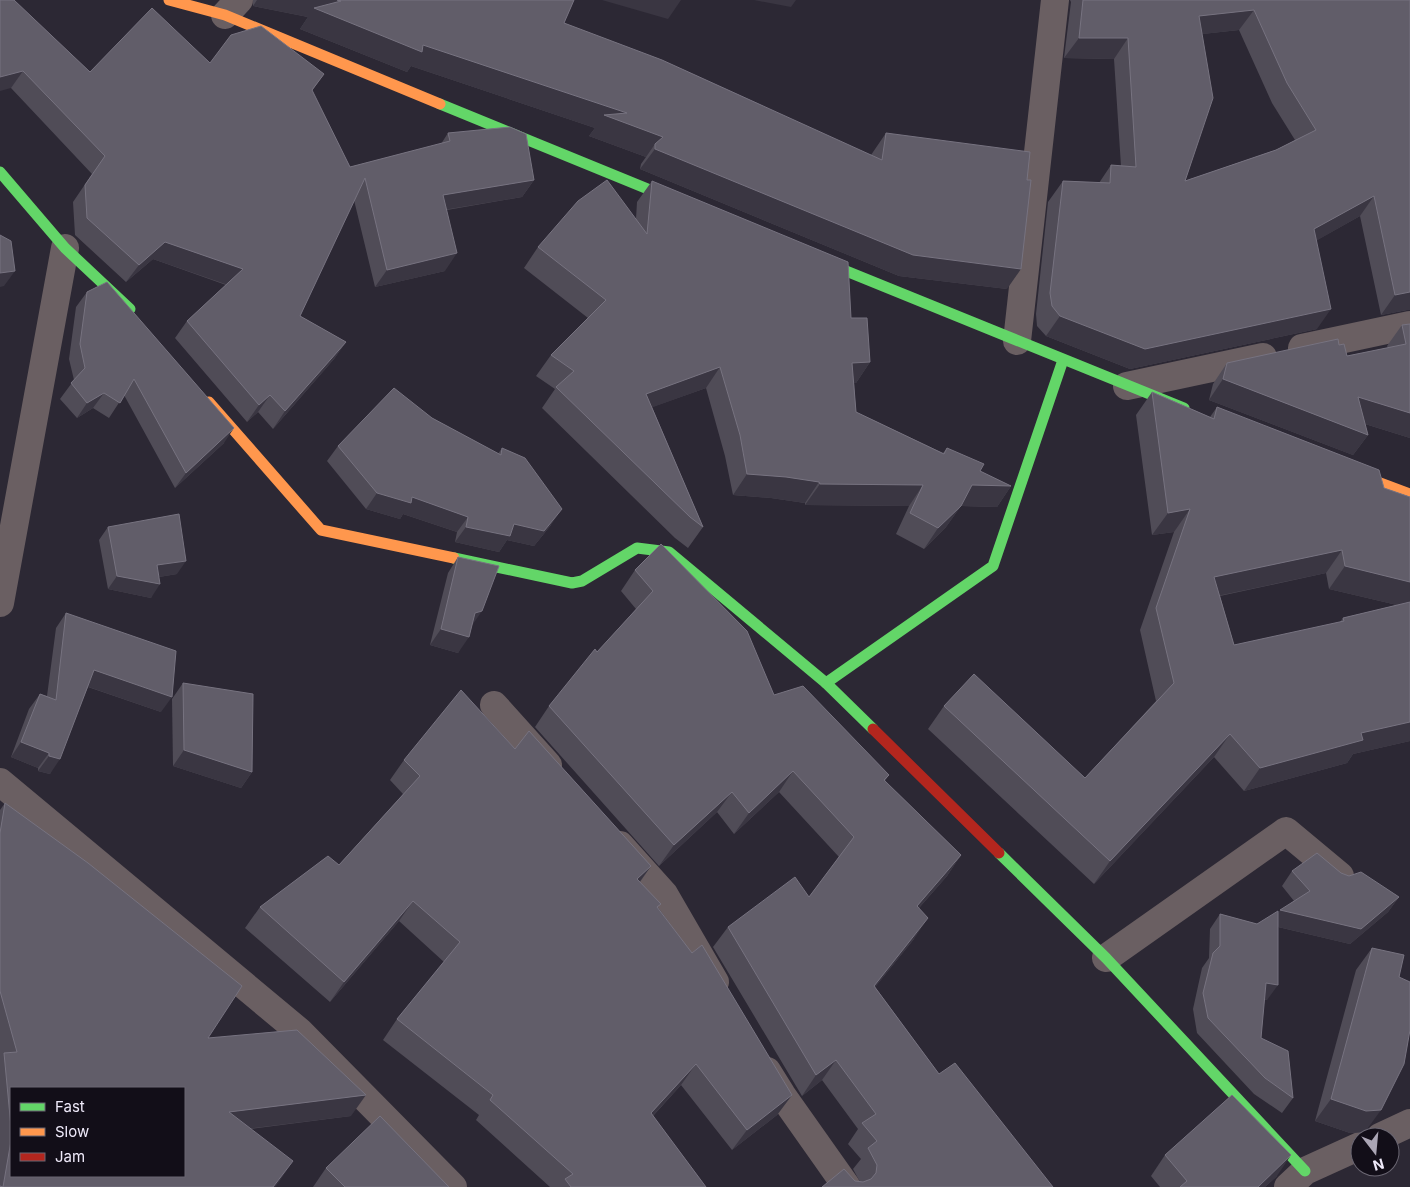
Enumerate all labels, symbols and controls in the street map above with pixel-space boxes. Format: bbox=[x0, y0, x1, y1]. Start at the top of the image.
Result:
legend bbox=[10, 1087, 185, 1177]
text: Fast bbox=[55, 1097, 85, 1116]
text: Slow bbox=[55, 1122, 89, 1141]
north arrow bbox=[1350, 1127, 1400, 1177]
text: Jam bbox=[55, 1147, 85, 1166]
text: N bbox=[1371, 1155, 1386, 1175]

